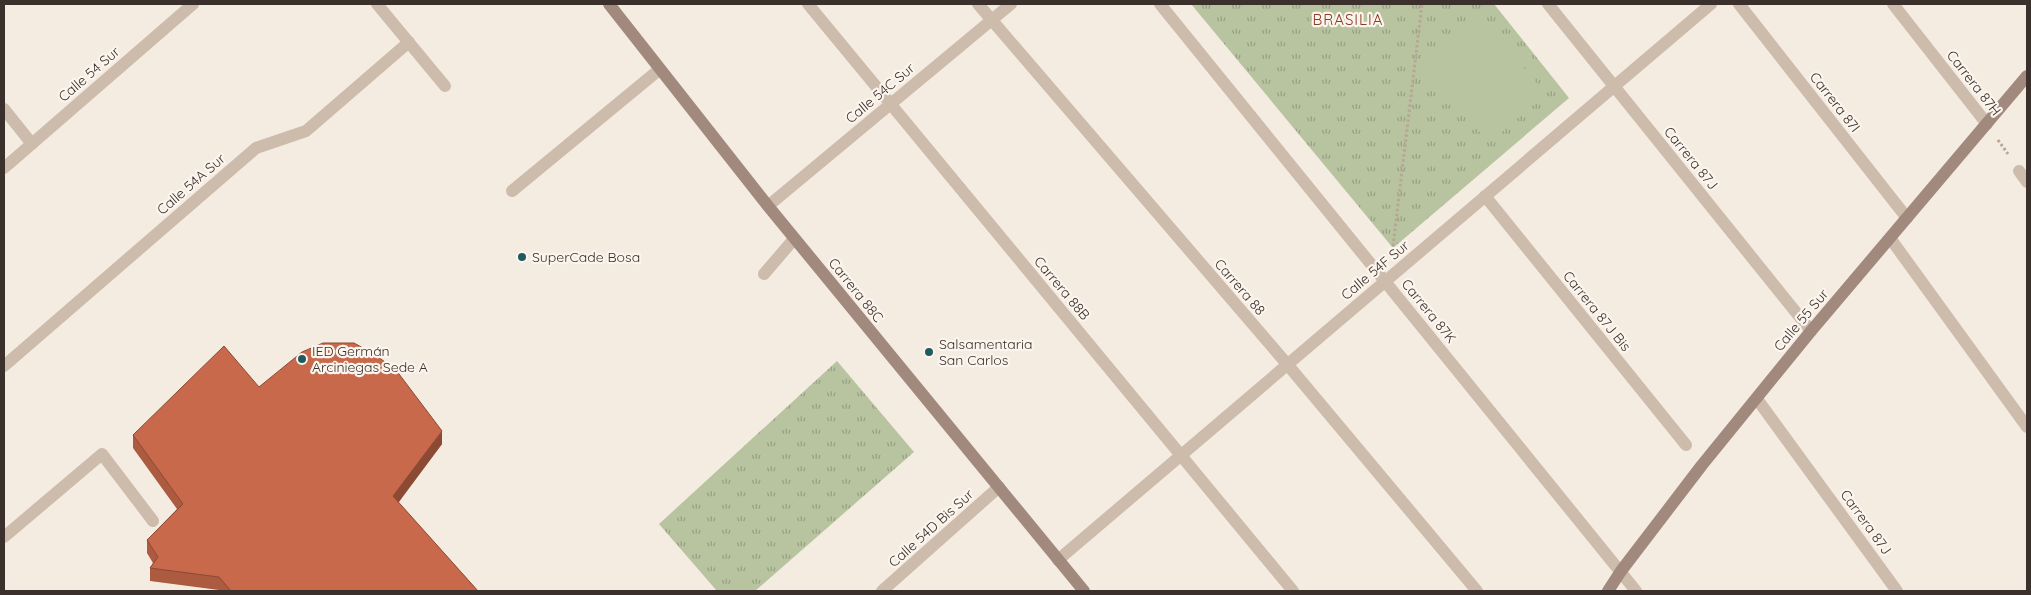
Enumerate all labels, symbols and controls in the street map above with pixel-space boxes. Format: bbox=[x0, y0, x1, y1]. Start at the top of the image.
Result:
district label: BRASILIA bbox=[1312, 10, 1384, 29]
street label: Calle 54 Sur bbox=[55, 42, 124, 106]
street label: Carrera 87H bbox=[1943, 47, 2005, 119]
street label: Calle 54C Sur bbox=[842, 58, 919, 127]
street label: Carrera 87I bbox=[1806, 68, 1864, 136]
street label: Carrera 87J bbox=[1660, 123, 1722, 193]
street label: Calle 54A Sur bbox=[153, 149, 229, 219]
street label: Calle 54F Sur bbox=[1337, 236, 1413, 304]
place label: SuperCade Bosa bbox=[532, 248, 640, 266]
marker: SuperCade Bosa bbox=[516, 251, 528, 263]
street label: Carrera 88B bbox=[1030, 252, 1094, 324]
street label: Carrera 88C bbox=[825, 254, 887, 326]
street label: Carrera 88 bbox=[1211, 255, 1269, 319]
street label: Carrera 87J Bis bbox=[1559, 267, 1635, 355]
street label: Carrera 87K bbox=[1398, 275, 1460, 347]
street label: Calle 55 Sur bbox=[1770, 285, 1833, 355]
place label: Salsamentaria San Carlos bbox=[939, 335, 1033, 369]
place label: IED Germán Arciniegas Sede A bbox=[312, 342, 428, 376]
marker: Salsamentaria San Carlos bbox=[923, 346, 935, 358]
marker: IED Germán Arciniegas Sede A bbox=[296, 353, 308, 365]
street label: Calle 54D Bis Sur bbox=[885, 485, 978, 571]
street label: Carrera 87J bbox=[1836, 486, 1896, 558]

